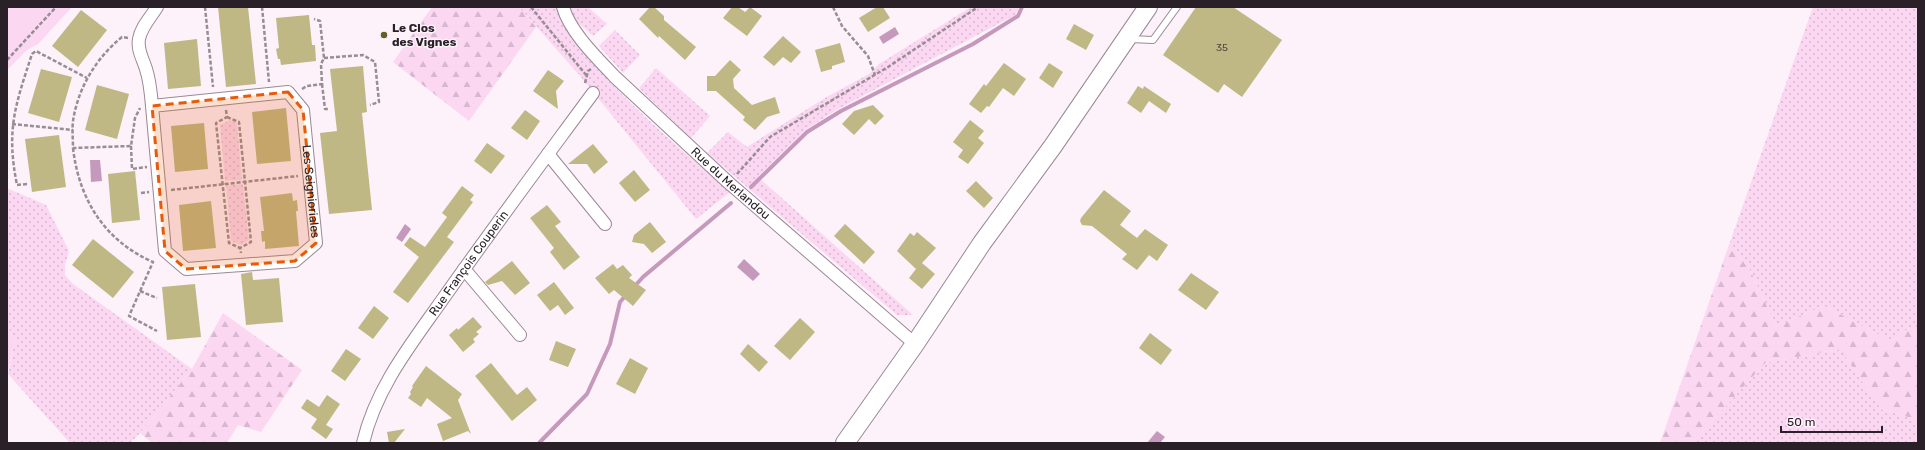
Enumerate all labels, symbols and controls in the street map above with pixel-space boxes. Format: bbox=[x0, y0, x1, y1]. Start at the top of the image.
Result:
place label: Le Clos des Vignes bbox=[392, 21, 457, 49]
marker: Le Clos des Vignes bbox=[379, 30, 389, 40]
house number: 35 bbox=[1216, 42, 1228, 54]
street label: Les Seignioriales bbox=[299, 144, 322, 239]
street label: Rue du Merlandou bbox=[688, 144, 773, 222]
street label: Rue François Couperin bbox=[426, 208, 511, 319]
scale bar bbox=[1781, 408, 1882, 434]
text: 50 m bbox=[1787, 415, 1815, 429]

